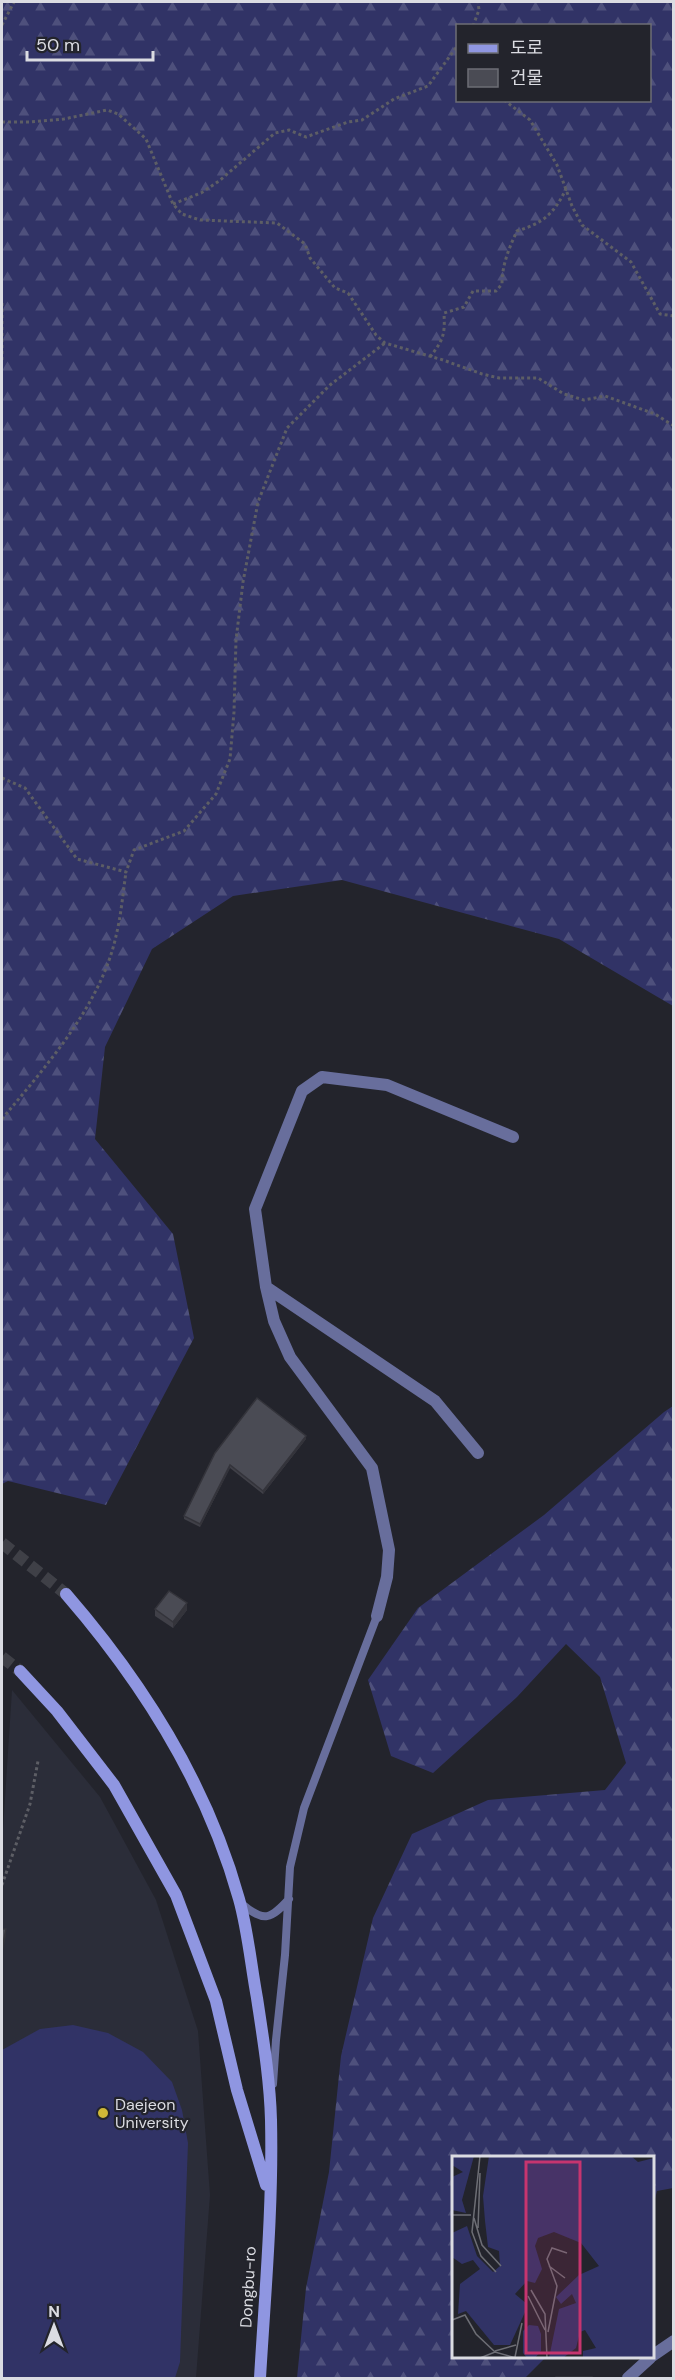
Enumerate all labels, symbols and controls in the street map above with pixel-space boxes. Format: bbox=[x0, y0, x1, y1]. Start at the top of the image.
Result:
scale bar bbox=[27, 24, 153, 62]
legend bbox=[456, 24, 651, 102]
text: 50 m bbox=[36, 33, 80, 57]
text: 도로 bbox=[510, 36, 543, 60]
text: 건물 bbox=[510, 66, 543, 90]
place label: Daejeon University bbox=[115, 2094, 189, 2133]
marker: Daejeon University bbox=[96, 2106, 110, 2120]
inset map bbox=[452, 2156, 654, 2359]
street label: Dongbu-ro bbox=[235, 2246, 261, 2328]
north arrow bbox=[24, 2296, 84, 2356]
text: N bbox=[48, 2301, 60, 2322]

